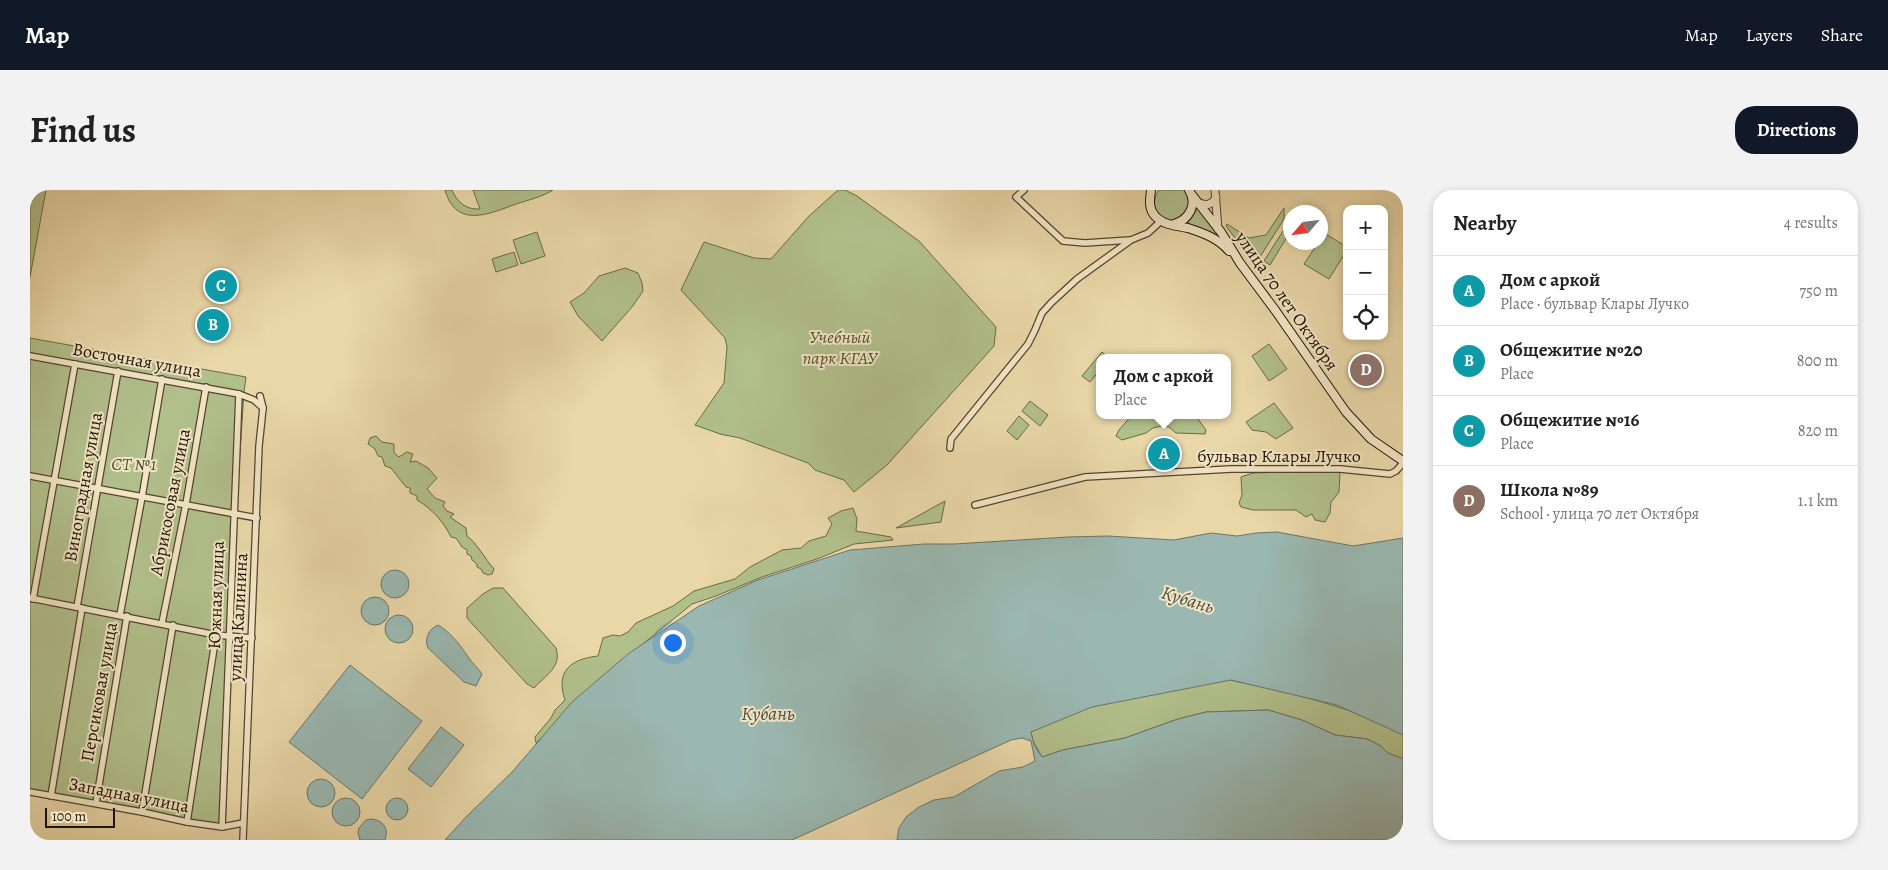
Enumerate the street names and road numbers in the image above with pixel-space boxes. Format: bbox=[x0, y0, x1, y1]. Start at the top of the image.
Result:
street label: улица 70 лет Октября bbox=[1229, 226, 1344, 375]
street label: Восточная улица bbox=[71, 337, 204, 383]
street label: Виноградная улица bbox=[58, 409, 108, 564]
street label: Абрикосовая улица bbox=[144, 426, 196, 579]
street label: бульвар Клары Лучко bbox=[1197, 444, 1361, 468]
street label: Южная улица bbox=[202, 540, 230, 650]
street label: улица Калинина bbox=[223, 552, 253, 683]
street label: Персиковая улица bbox=[75, 620, 123, 764]
street label: Западная улица bbox=[67, 772, 192, 819]

